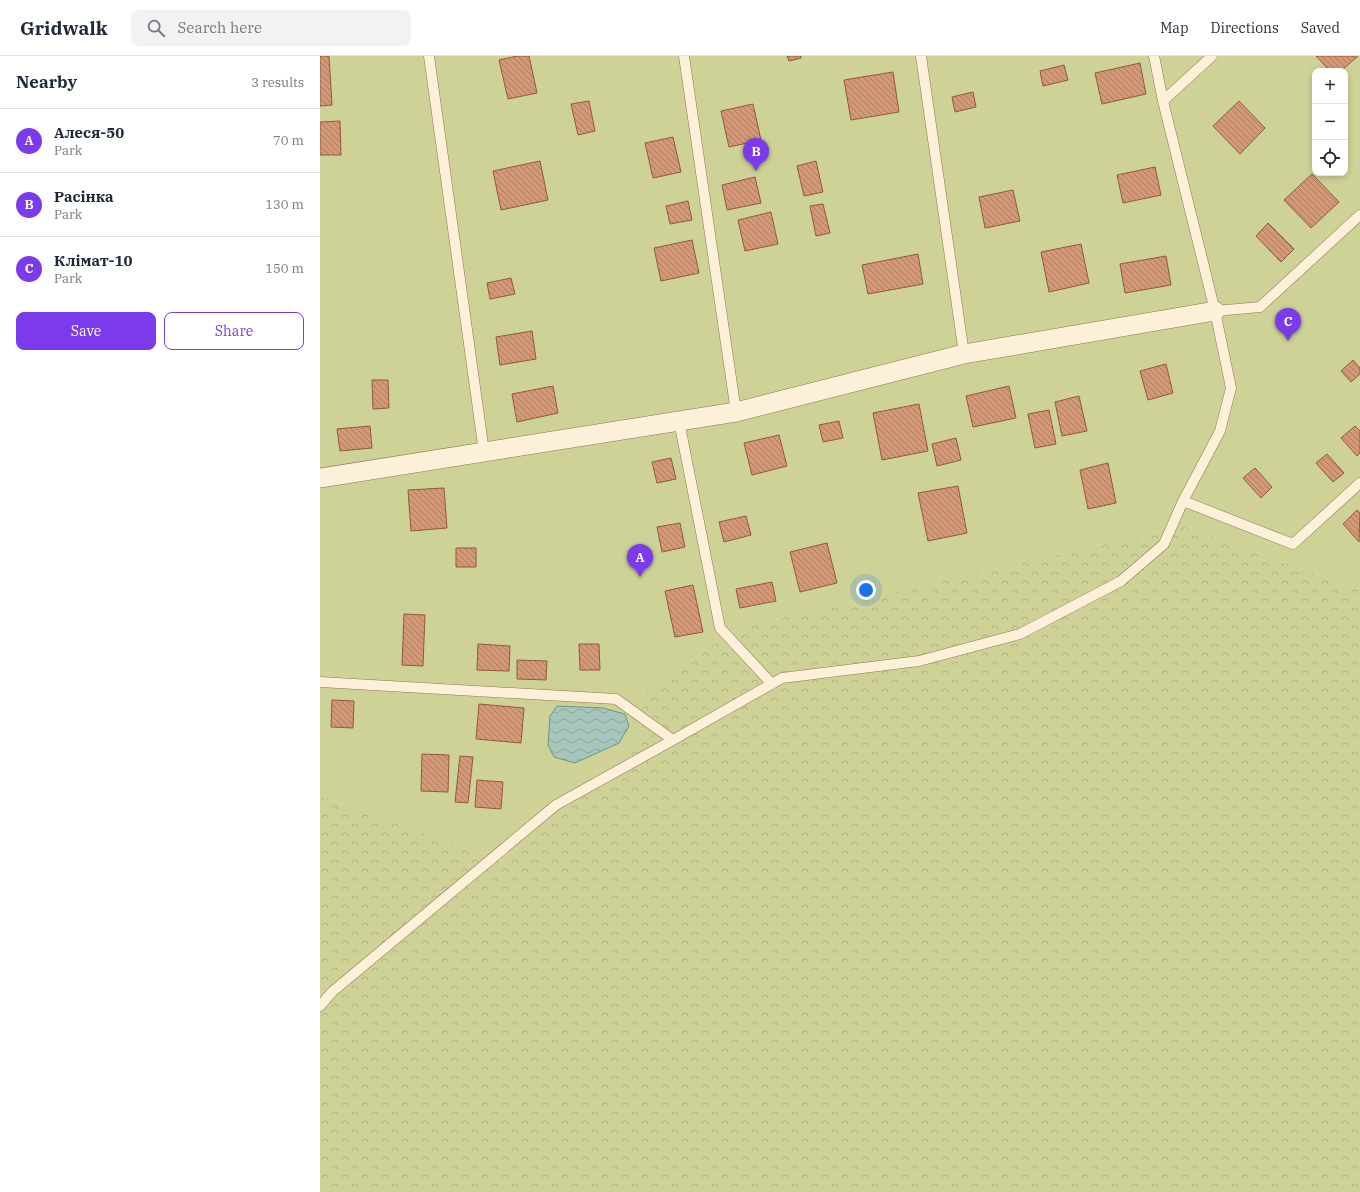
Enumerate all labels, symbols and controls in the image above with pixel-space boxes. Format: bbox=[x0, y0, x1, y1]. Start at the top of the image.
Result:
search box bbox=[131, 10, 411, 46]
text: Gridwalk bbox=[20, 16, 107, 40]
icon: search bbox=[145, 17, 167, 39]
text: Search here bbox=[177, 18, 262, 37]
text: Map bbox=[1160, 19, 1189, 37]
text: Directions bbox=[1211, 19, 1279, 37]
text: Saved bbox=[1301, 19, 1340, 37]
map controls bbox=[1312, 68, 1348, 176]
button: + bbox=[1312, 68, 1348, 104]
text: Nearby bbox=[16, 71, 77, 93]
text: 3 results bbox=[251, 74, 304, 91]
button: − bbox=[1312, 104, 1348, 140]
text: Алеся-50 bbox=[54, 123, 124, 142]
text: A bbox=[24, 132, 34, 149]
text: 70 m bbox=[273, 132, 304, 149]
pin: B bbox=[743, 138, 769, 171]
button: locate bbox=[1312, 140, 1348, 176]
text: Park bbox=[54, 142, 82, 159]
text: Расінка bbox=[54, 187, 114, 206]
text: B bbox=[24, 196, 34, 213]
text: 130 m bbox=[265, 196, 304, 213]
text: Park bbox=[54, 206, 82, 223]
text: Клімат-10 bbox=[54, 251, 133, 270]
text: C bbox=[25, 260, 33, 277]
text: 150 m bbox=[265, 260, 304, 277]
text: Park bbox=[54, 270, 82, 287]
pin: C bbox=[1275, 308, 1301, 341]
button: Save bbox=[16, 312, 156, 350]
button: Share bbox=[164, 312, 304, 350]
pin: A bbox=[627, 544, 653, 577]
your location bbox=[856, 580, 876, 600]

